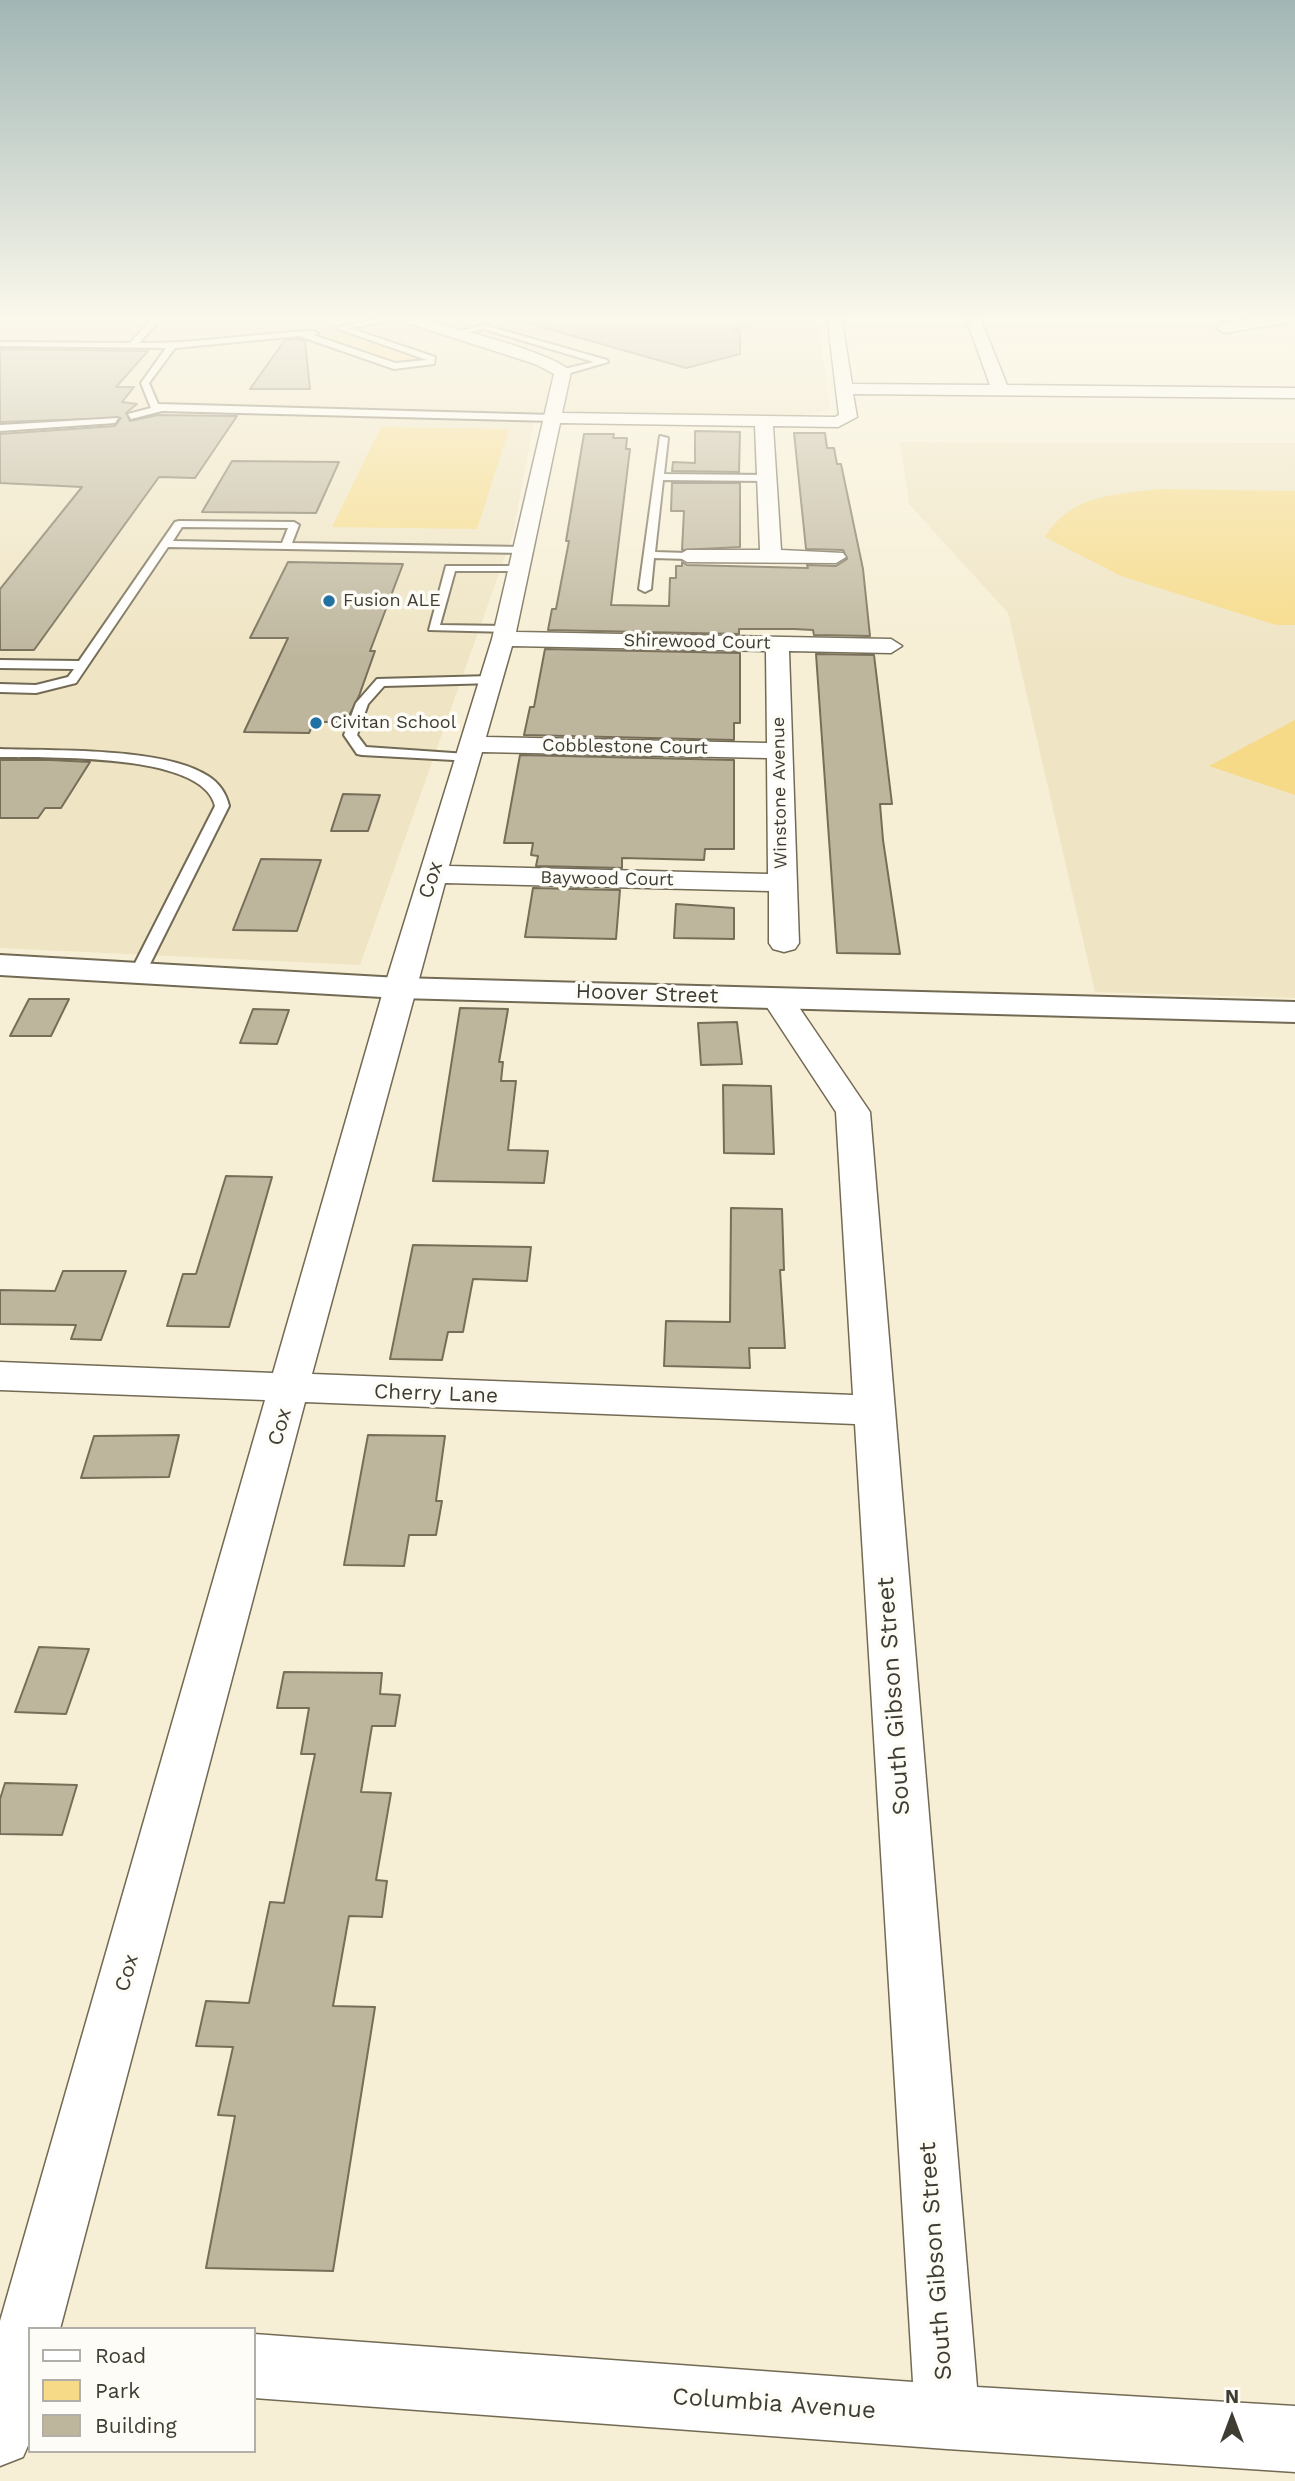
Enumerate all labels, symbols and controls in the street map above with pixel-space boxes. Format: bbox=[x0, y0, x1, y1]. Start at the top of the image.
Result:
place label: Fusion ALE bbox=[343, 590, 441, 612]
marker: Fusion ALE bbox=[321, 593, 337, 609]
street label: Shirewood Court bbox=[623, 630, 771, 654]
place label: Civitan School bbox=[330, 712, 456, 734]
marker: Civitan School bbox=[308, 715, 324, 731]
street label: Winstone Avenue bbox=[768, 717, 792, 869]
street label: Cobblestone Court bbox=[542, 735, 708, 759]
street label: Cox bbox=[413, 858, 449, 902]
street label: Baywood Court bbox=[540, 867, 674, 891]
street label: Hoover Street bbox=[575, 979, 719, 1009]
street label: Cherry Lane bbox=[373, 1379, 499, 1409]
street label: Cox bbox=[263, 1405, 297, 1449]
street label: South Gibson Street bbox=[871, 1576, 917, 1816]
street label: Cox bbox=[110, 1951, 144, 1995]
street label: South Gibson Street bbox=[913, 2141, 959, 2381]
legend bbox=[28, 2327, 256, 2453]
text: Road bbox=[95, 2343, 146, 2368]
text: Park bbox=[95, 2378, 140, 2403]
street label: Columbia Avenue bbox=[671, 2383, 877, 2425]
north arrow bbox=[1197, 2383, 1267, 2453]
text: N bbox=[1225, 2385, 1239, 2408]
text: Building bbox=[95, 2413, 177, 2438]

